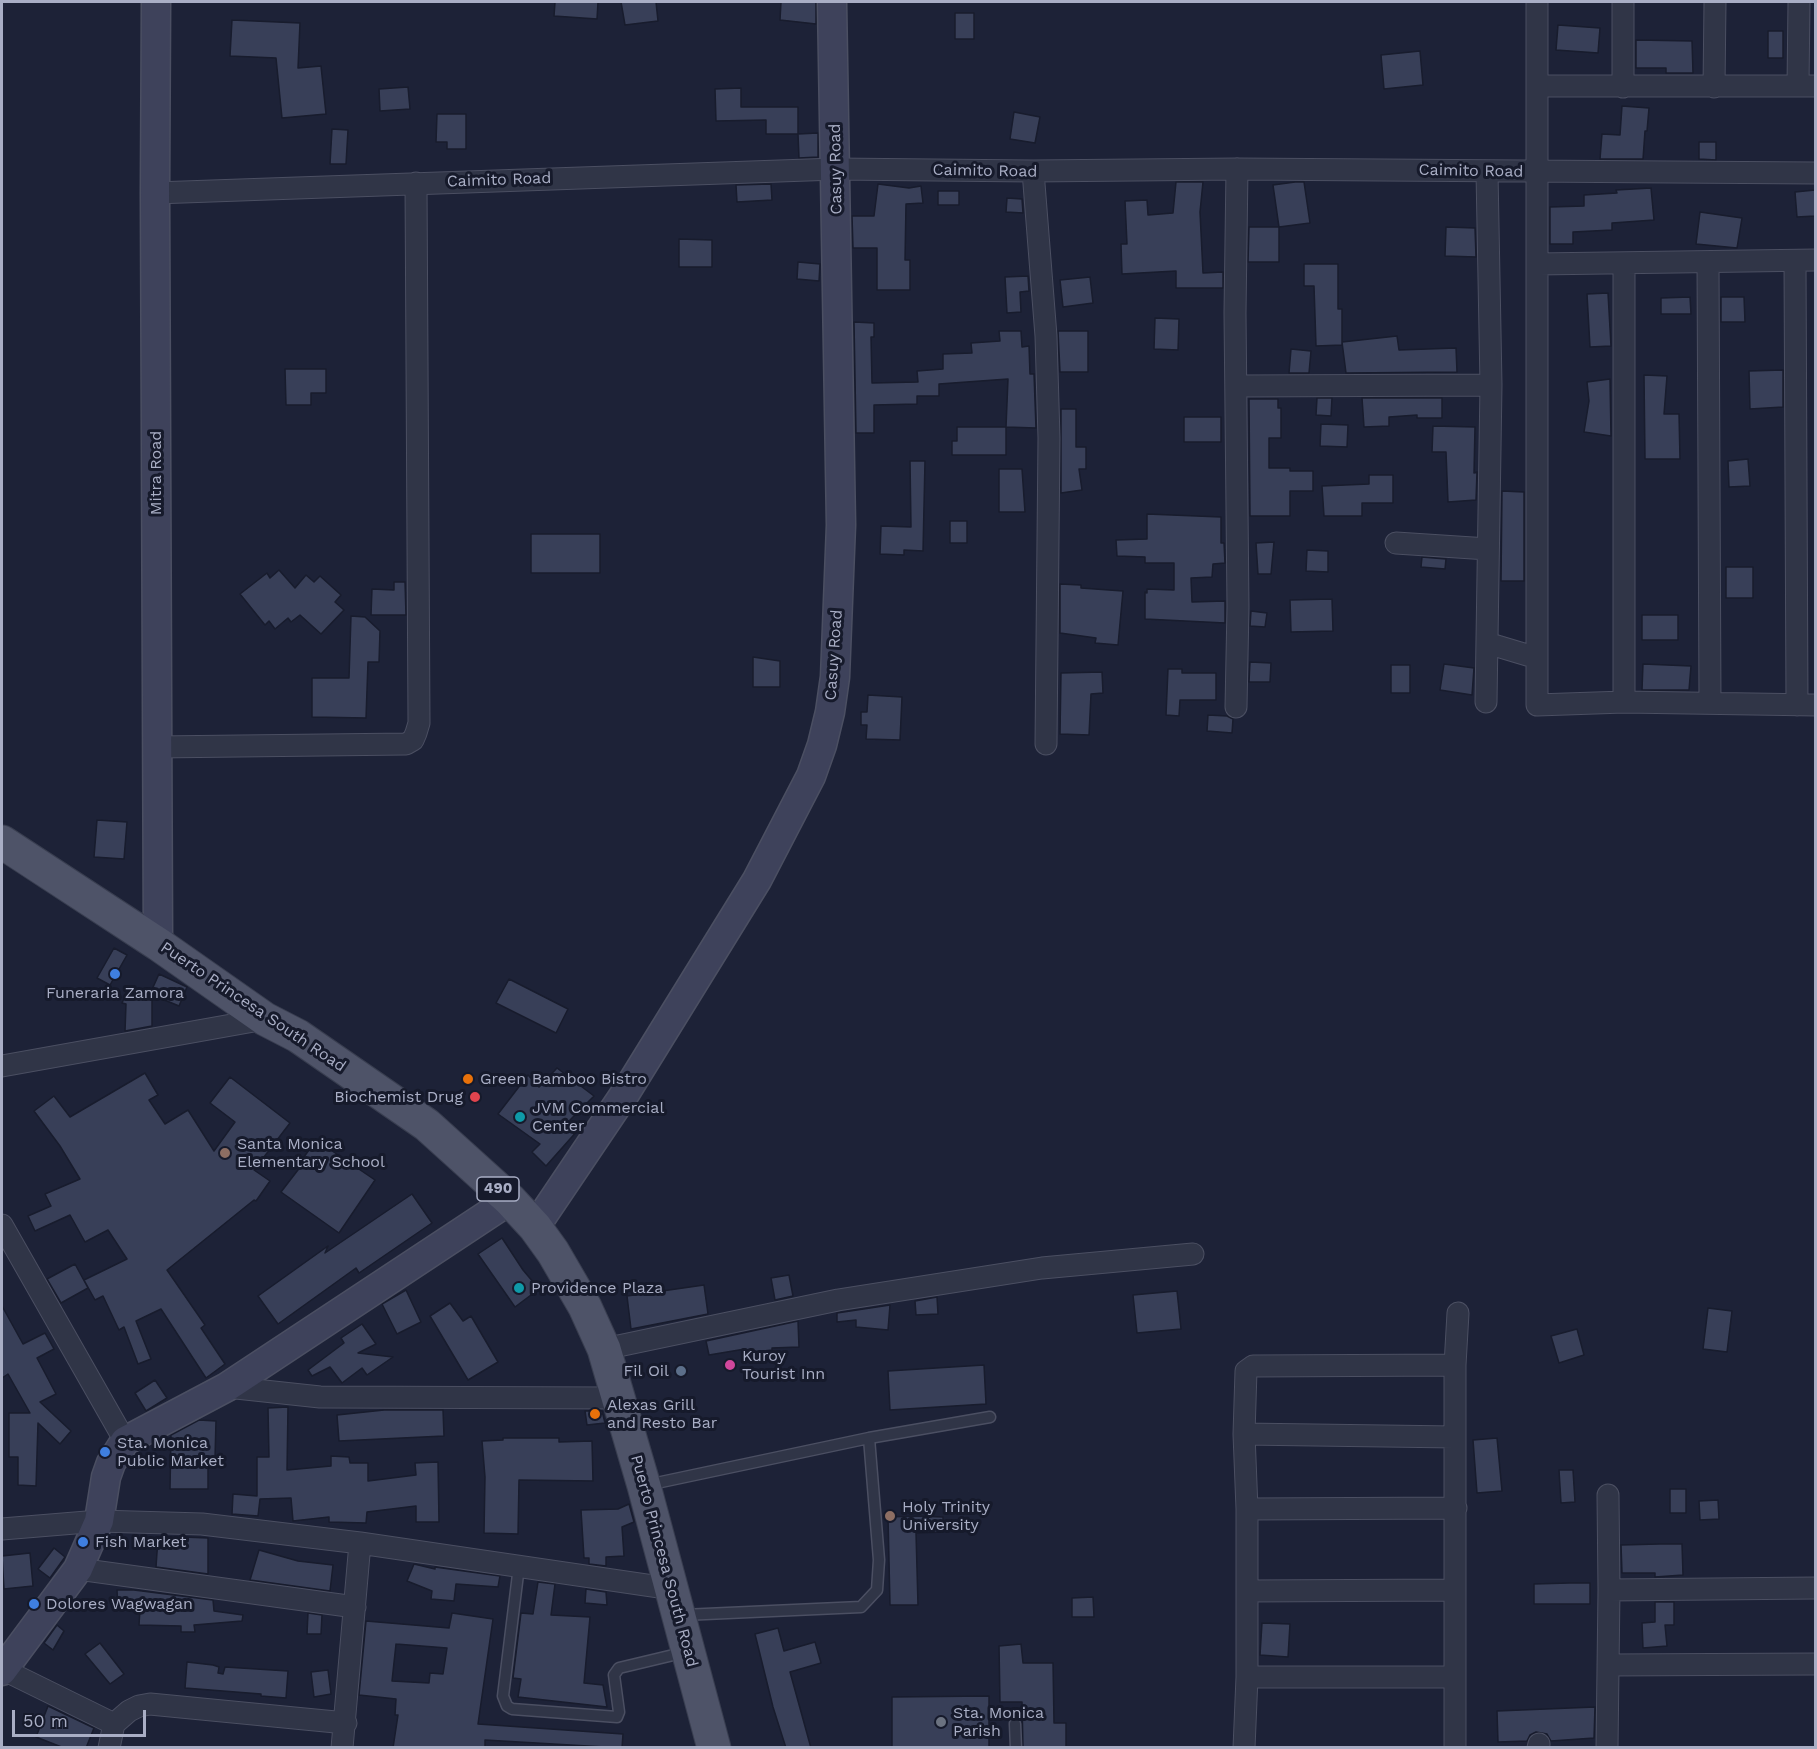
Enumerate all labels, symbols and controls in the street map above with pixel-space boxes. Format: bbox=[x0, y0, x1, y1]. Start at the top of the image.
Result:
street label: Casuy Road bbox=[826, 123, 846, 215]
street label: Caimito Road bbox=[933, 160, 1037, 182]
street label: Caimito Road bbox=[1419, 160, 1523, 182]
street label: Caimito Road bbox=[446, 169, 552, 191]
street label: Mitra Road bbox=[146, 431, 166, 515]
street label: Casuy Road bbox=[821, 609, 847, 701]
street label: Puerto Princesa South Road bbox=[157, 938, 349, 1076]
marker: Funeraria Zamora bbox=[108, 967, 122, 981]
place label: Funeraria Zamora bbox=[46, 983, 184, 1003]
place label: Green Bamboo Bistro bbox=[480, 1069, 647, 1089]
marker: Green Bamboo Bistro bbox=[461, 1072, 475, 1086]
place label: Biochemist Drug bbox=[334, 1087, 463, 1107]
marker: Biochemist Drug bbox=[468, 1090, 482, 1104]
place label: JVM Commercial Center bbox=[532, 1098, 664, 1136]
marker: JVM Commercial Center bbox=[513, 1110, 527, 1124]
place label: Santa Monica Elementary School bbox=[237, 1134, 385, 1172]
marker: Santa Monica Elementary School bbox=[218, 1146, 232, 1160]
road number: 490 bbox=[477, 1177, 519, 1201]
place label: Providence Plaza bbox=[531, 1278, 663, 1298]
marker: Providence Plaza bbox=[512, 1281, 526, 1295]
place label: Kuroy Tourist Inn bbox=[742, 1346, 825, 1384]
marker: Kuroy Tourist Inn bbox=[723, 1358, 737, 1372]
place label: Fil Oil bbox=[624, 1361, 669, 1381]
marker: Fil Oil bbox=[674, 1364, 688, 1378]
place label: Alexas Grill and Resto Bar bbox=[607, 1395, 717, 1433]
marker: Alexas Grill and Resto Bar bbox=[588, 1407, 602, 1421]
place label: Sta. Monica Public Market bbox=[117, 1433, 224, 1471]
marker: Sta. Monica Public Market bbox=[98, 1445, 112, 1459]
street label: Puerto Princesa South Road bbox=[626, 1453, 702, 1669]
place label: Holy Trinity University bbox=[902, 1497, 990, 1535]
marker: Holy Trinity University bbox=[883, 1509, 897, 1523]
place label: Fish Market bbox=[95, 1532, 186, 1552]
marker: Fish Market bbox=[76, 1535, 90, 1549]
place label: Dolores Wagwagan bbox=[46, 1594, 193, 1614]
marker: Dolores Wagwagan bbox=[27, 1597, 41, 1611]
scale bar bbox=[15, 1698, 148, 1736]
place label: Sta. Monica Parish bbox=[953, 1703, 1044, 1741]
text: 50 m bbox=[23, 1710, 68, 1731]
marker: Sta. Monica Parish bbox=[934, 1715, 948, 1729]

